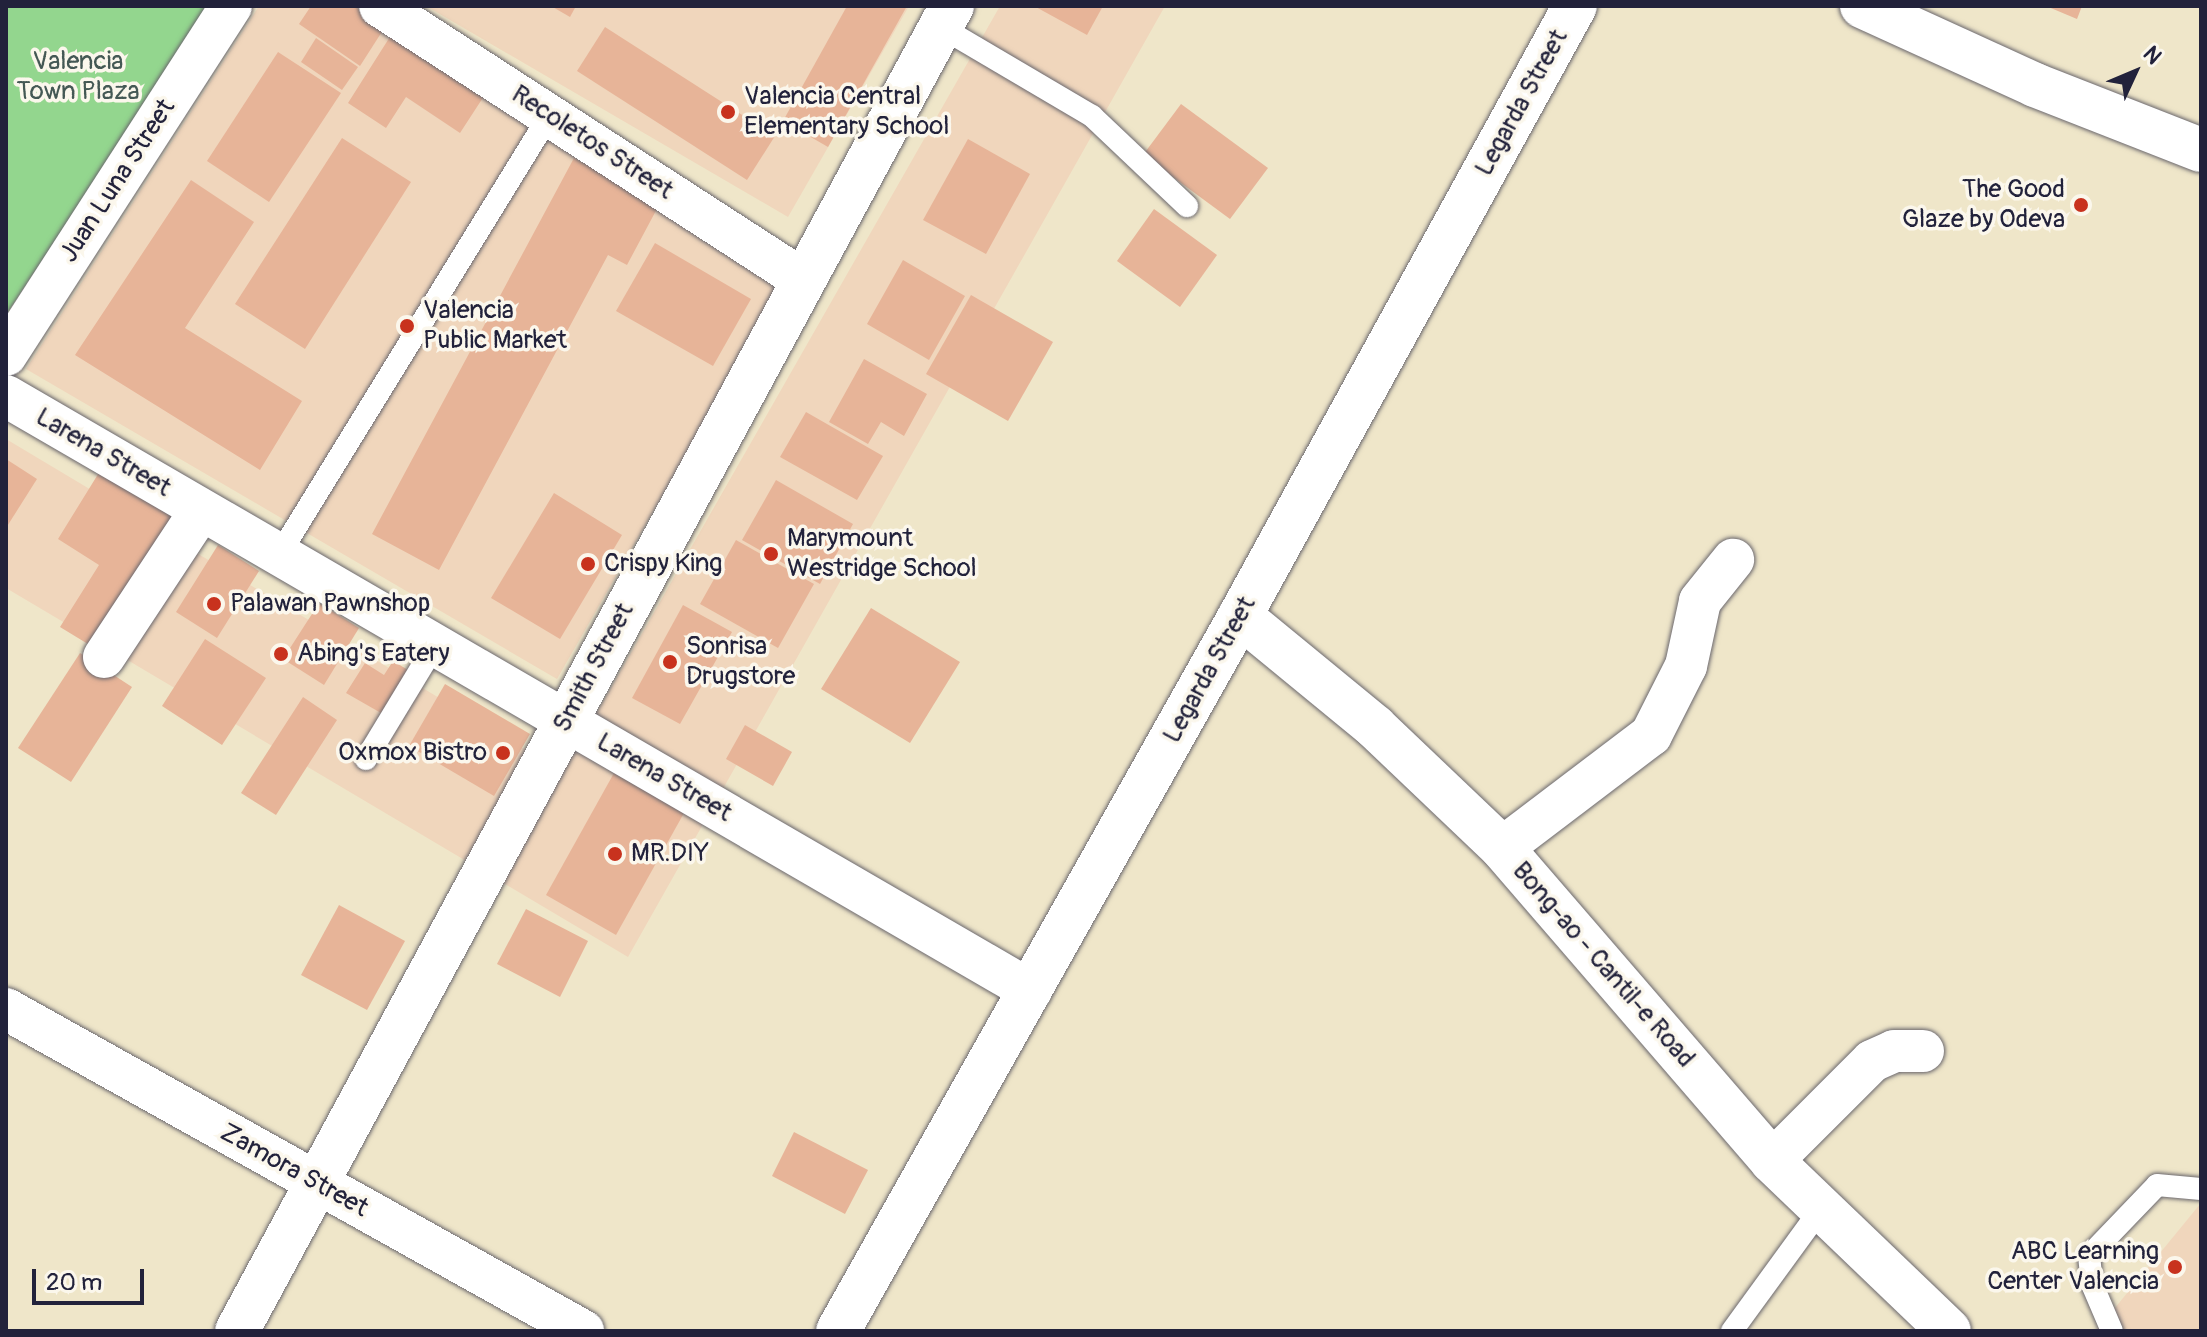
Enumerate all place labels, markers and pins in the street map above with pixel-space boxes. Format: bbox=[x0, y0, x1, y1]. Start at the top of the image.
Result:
place label: Valencia Central Elementary School bbox=[744, 81, 949, 142]
marker: Valencia Central Elementary School bbox=[719, 103, 737, 121]
place label: The Good Glaze by Odeva bbox=[1902, 174, 2065, 236]
marker: The Good Glaze by Odeva bbox=[2072, 196, 2090, 214]
place label: Valencia Public Market bbox=[423, 295, 567, 356]
marker: Valencia Public Market bbox=[398, 317, 416, 335]
place label: Marymount Westridge School bbox=[787, 523, 977, 584]
marker: Marymount Westridge School bbox=[762, 545, 780, 563]
place label: Crispy King bbox=[604, 548, 722, 580]
marker: Crispy King bbox=[579, 555, 597, 573]
place label: Palawan Pawnshop bbox=[230, 588, 430, 620]
marker: Palawan Pawnshop bbox=[205, 595, 223, 613]
place label: Sonrisa Drugstore bbox=[686, 631, 795, 692]
place label: Abing's Eatery bbox=[297, 638, 450, 670]
marker: Abing's Eatery bbox=[272, 645, 290, 663]
marker: Sonrisa Drugstore bbox=[661, 653, 679, 671]
place label: Oxmox Bistro bbox=[338, 737, 487, 769]
marker: Oxmox Bistro bbox=[494, 744, 512, 762]
place label: MR.DIY bbox=[631, 838, 709, 870]
marker: MR.DIY bbox=[606, 845, 624, 863]
place label: ABC Learning Center Valencia bbox=[1987, 1236, 2159, 1298]
marker: ABC Learning Center Valencia bbox=[2166, 1258, 2184, 1276]

